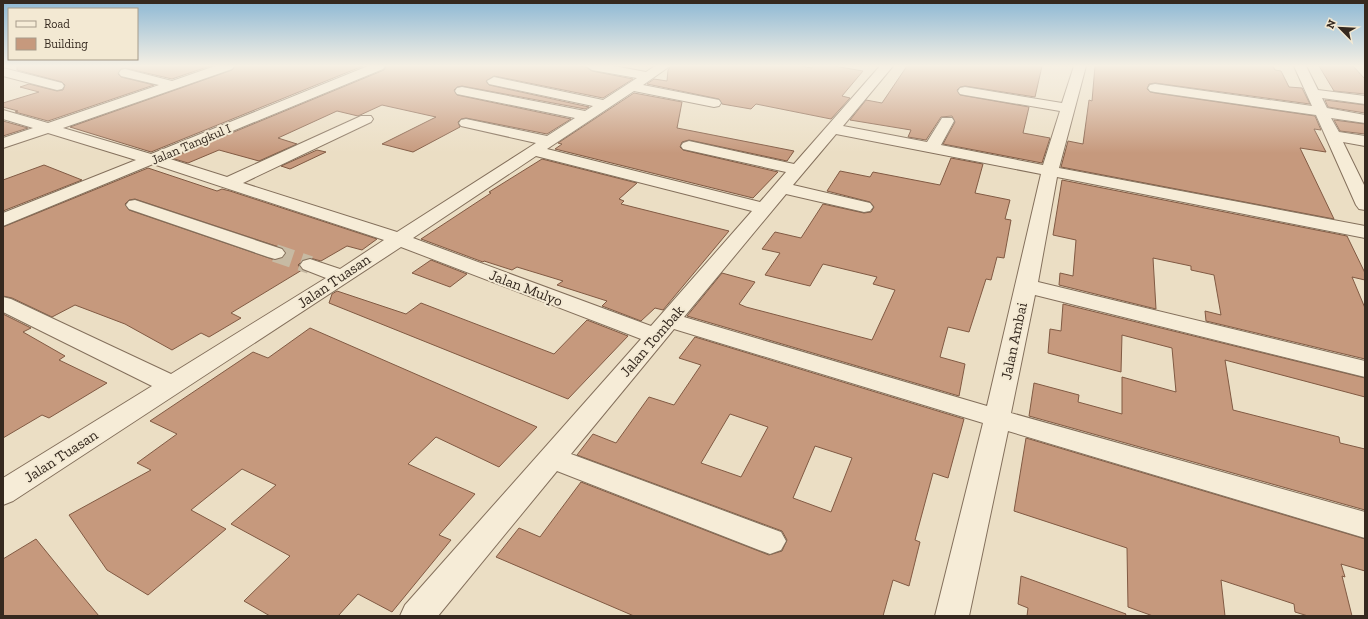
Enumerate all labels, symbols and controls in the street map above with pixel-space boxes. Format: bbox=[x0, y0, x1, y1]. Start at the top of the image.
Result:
legend bbox=[8, 8, 138, 60]
north arrow bbox=[1320, 8, 1360, 48]
text: Road bbox=[44, 17, 70, 31]
text: N bbox=[1324, 17, 1339, 31]
text: Building bbox=[44, 37, 88, 51]
street label: Jalan Tangkul I bbox=[149, 120, 233, 168]
street label: Jalan Tuasan bbox=[294, 250, 374, 312]
street label: Jalan Mulyo bbox=[487, 266, 566, 310]
street label: Jalan Tombak bbox=[616, 301, 688, 380]
street label: Jalan Ambai bbox=[997, 301, 1031, 381]
street label: Jalan Tuasan bbox=[21, 425, 101, 486]

